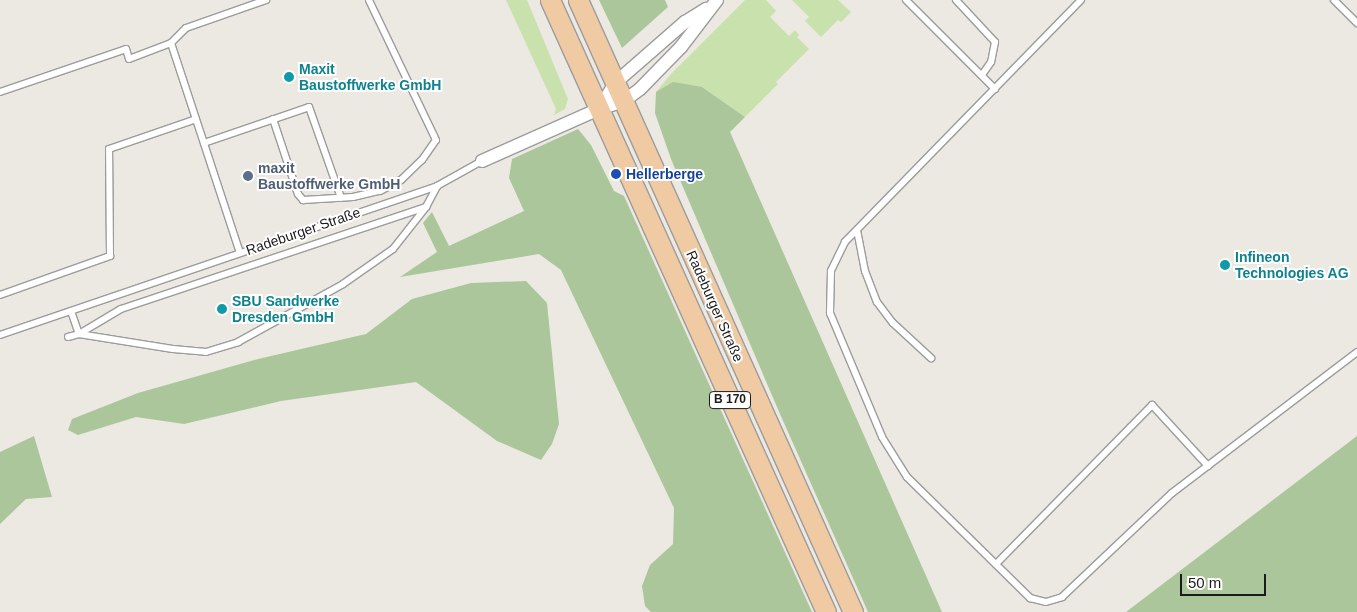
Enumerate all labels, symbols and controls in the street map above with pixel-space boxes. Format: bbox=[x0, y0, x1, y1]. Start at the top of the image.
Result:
place label: Maxit Baustoffwerke GmbH bbox=[299, 61, 441, 94]
marker: Maxit Baustoffwerke GmbH bbox=[283, 71, 295, 83]
place label: maxit Baustoffwerke GmbH bbox=[258, 160, 400, 192]
place label: Hellerberge bbox=[626, 166, 703, 182]
marker: Hellerberge bbox=[610, 168, 622, 180]
marker: maxit Baustoffwerke GmbH bbox=[242, 170, 254, 182]
street label: Radeburger Straße bbox=[244, 204, 362, 258]
street label: Radeburger Straße bbox=[683, 248, 747, 364]
place label: Infineon Technologies AG bbox=[1235, 249, 1349, 282]
marker: Infineon Technologies AG bbox=[1219, 259, 1231, 271]
place label: SBU Sandwerke Dresden GmbH bbox=[232, 293, 339, 326]
marker: SBU Sandwerke Dresden GmbH bbox=[216, 303, 228, 315]
road number: B 170 bbox=[709, 390, 751, 410]
scale bar bbox=[1182, 564, 1268, 596]
text: 50 m bbox=[1188, 574, 1221, 591]

